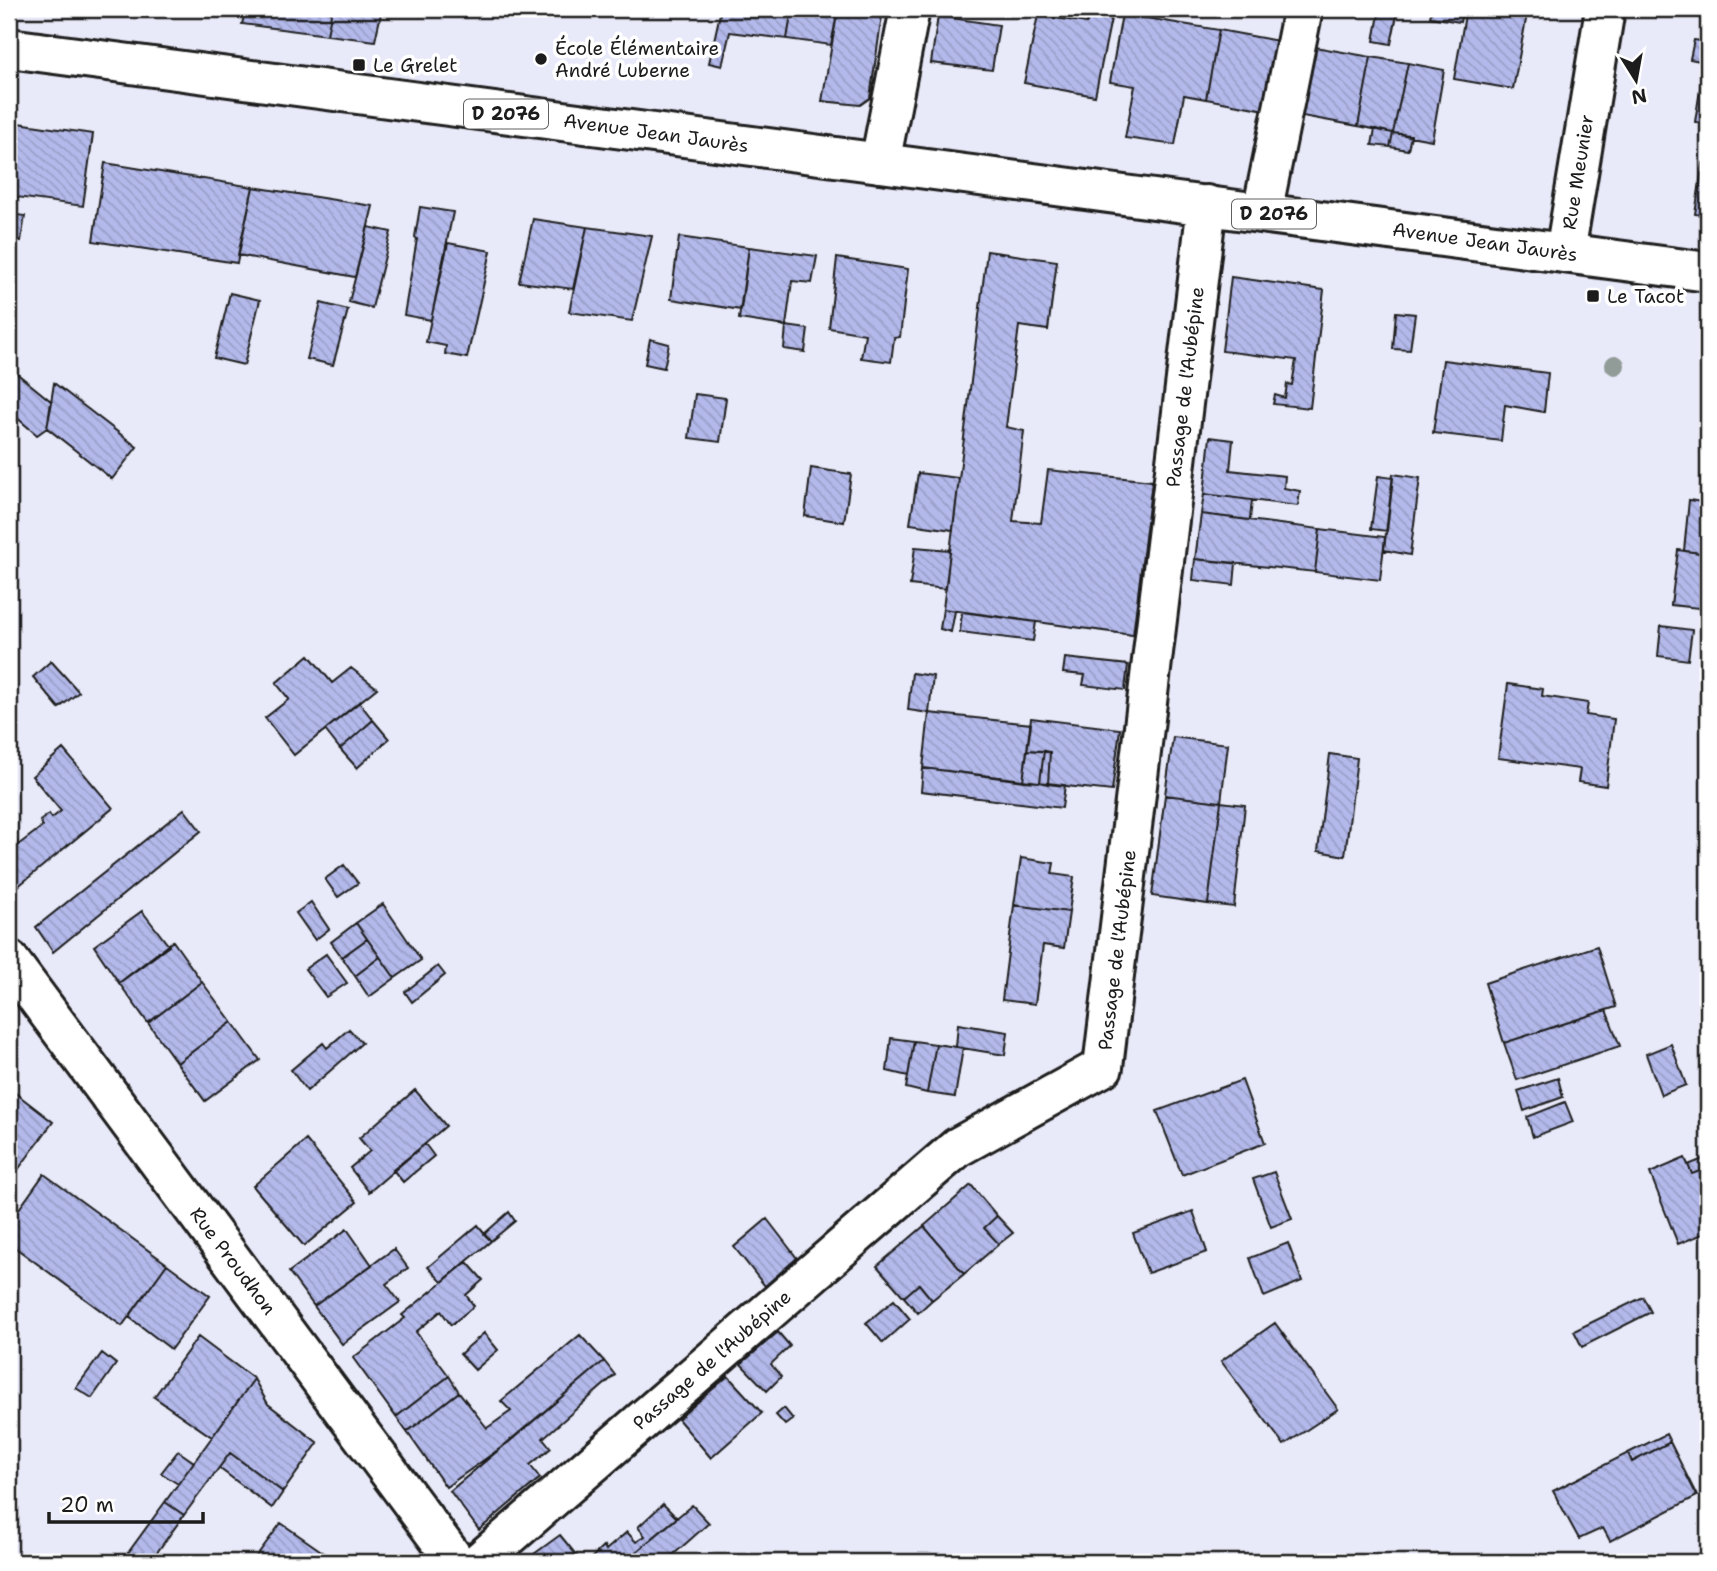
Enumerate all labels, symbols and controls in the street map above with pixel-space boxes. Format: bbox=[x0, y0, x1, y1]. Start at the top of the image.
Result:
place label: École Élémentaire André Luberne bbox=[555, 35, 719, 83]
north arrow bbox=[1602, 46, 1672, 116]
marker: École Élémentaire André Luberne bbox=[533, 51, 549, 67]
place label: Le Grelet bbox=[373, 53, 458, 78]
marker: Le Grelet bbox=[351, 57, 367, 73]
text: N bbox=[1629, 82, 1649, 110]
road number: D 2076 bbox=[464, 100, 548, 128]
street label: Avenue Jean Jaurès bbox=[562, 108, 750, 158]
street label: Rue Meunier bbox=[1557, 113, 1599, 231]
road number: D 2076 bbox=[1232, 200, 1316, 229]
street label: Avenue Jean Jaurès bbox=[1391, 217, 1579, 267]
place label: Le Tacot bbox=[1607, 284, 1684, 309]
street label: Passage de l'Aubépine bbox=[1160, 285, 1210, 489]
marker: Le Tacot bbox=[1585, 288, 1601, 304]
street label: Passage de l'Aubépine bbox=[1092, 848, 1142, 1052]
street label: Rue Proudhon bbox=[184, 1202, 282, 1320]
street label: Passage de l'Aubépine bbox=[628, 1284, 796, 1436]
scale bar bbox=[49, 1480, 203, 1524]
text: 20 m bbox=[60, 1491, 114, 1519]

